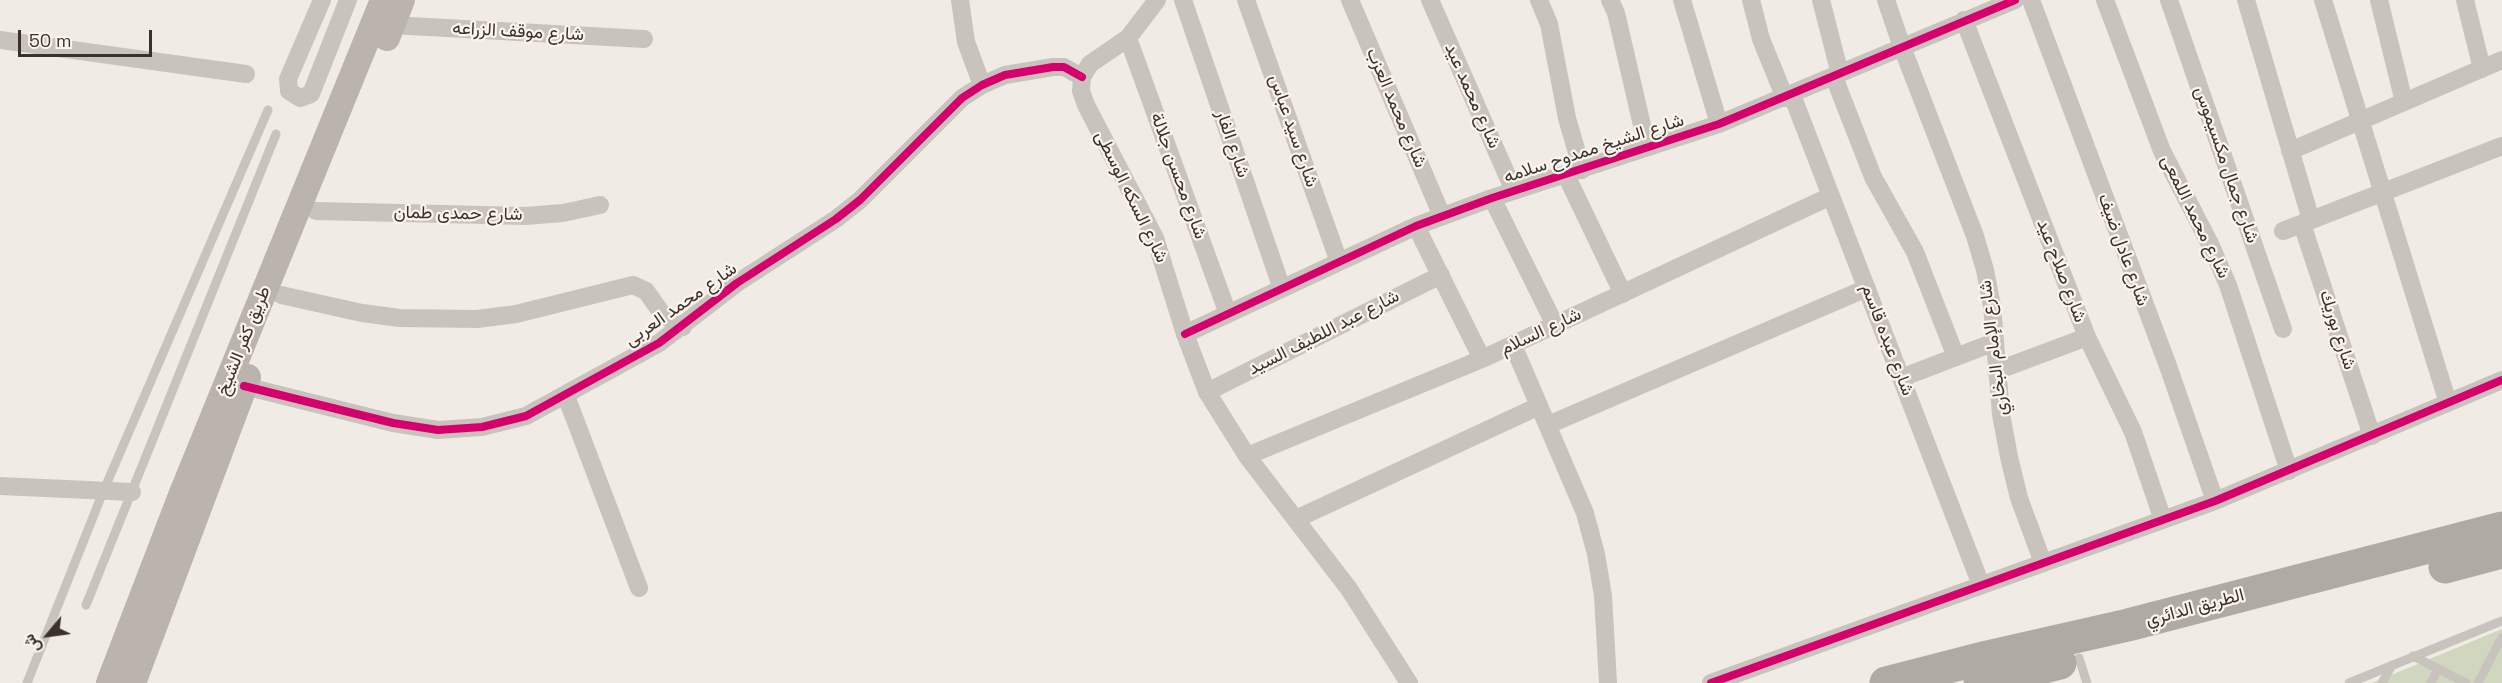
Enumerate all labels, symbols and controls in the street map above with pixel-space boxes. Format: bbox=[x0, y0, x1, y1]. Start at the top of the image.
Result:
scale bar bbox=[21, 18, 154, 56]
street label: شارع موقف الزراعه bbox=[452, 18, 584, 46]
text: 50 m bbox=[29, 29, 71, 52]
street label: شارع محمد عيد bbox=[1439, 40, 1505, 152]
street label: شارع محمد العزب bbox=[1361, 45, 1431, 171]
street label: شارع سيد عباس bbox=[1264, 72, 1322, 190]
street label: شارع جمال مكسيموس bbox=[2189, 84, 2263, 246]
street label: شارع الفار bbox=[1210, 107, 1254, 181]
street label: شارع محسن جلالة bbox=[1145, 110, 1211, 242]
street label: شارع الشيخ ممدوح سلامه bbox=[1501, 110, 1687, 188]
street label: شارع السكه الوسطى bbox=[1090, 128, 1172, 266]
street label: شارع محمد اللمعى bbox=[2156, 152, 2234, 282]
street label: شارع عادل ضيف bbox=[2093, 191, 2153, 309]
street label: شارع حمدى طمان bbox=[393, 202, 523, 226]
street label: شارع صلاح عيد bbox=[2031, 216, 2091, 326]
street label: شارع محمد العربى bbox=[621, 258, 741, 352]
street label: شارع الإمام البخاري bbox=[1975, 279, 2013, 417]
street label: شارع عبده قاسم bbox=[1856, 281, 1918, 399]
street label: طريق كفر الشيخ bbox=[212, 283, 276, 399]
street label: شارع عبد اللطيف السيد bbox=[1245, 286, 1403, 380]
street label: شارع بوريك bbox=[2314, 288, 2360, 372]
street label: شارع السلام bbox=[1497, 304, 1585, 360]
street label: الطريق الدائري bbox=[2143, 585, 2247, 631]
north arrow bbox=[18, 605, 78, 665]
text: ش bbox=[18, 630, 46, 657]

